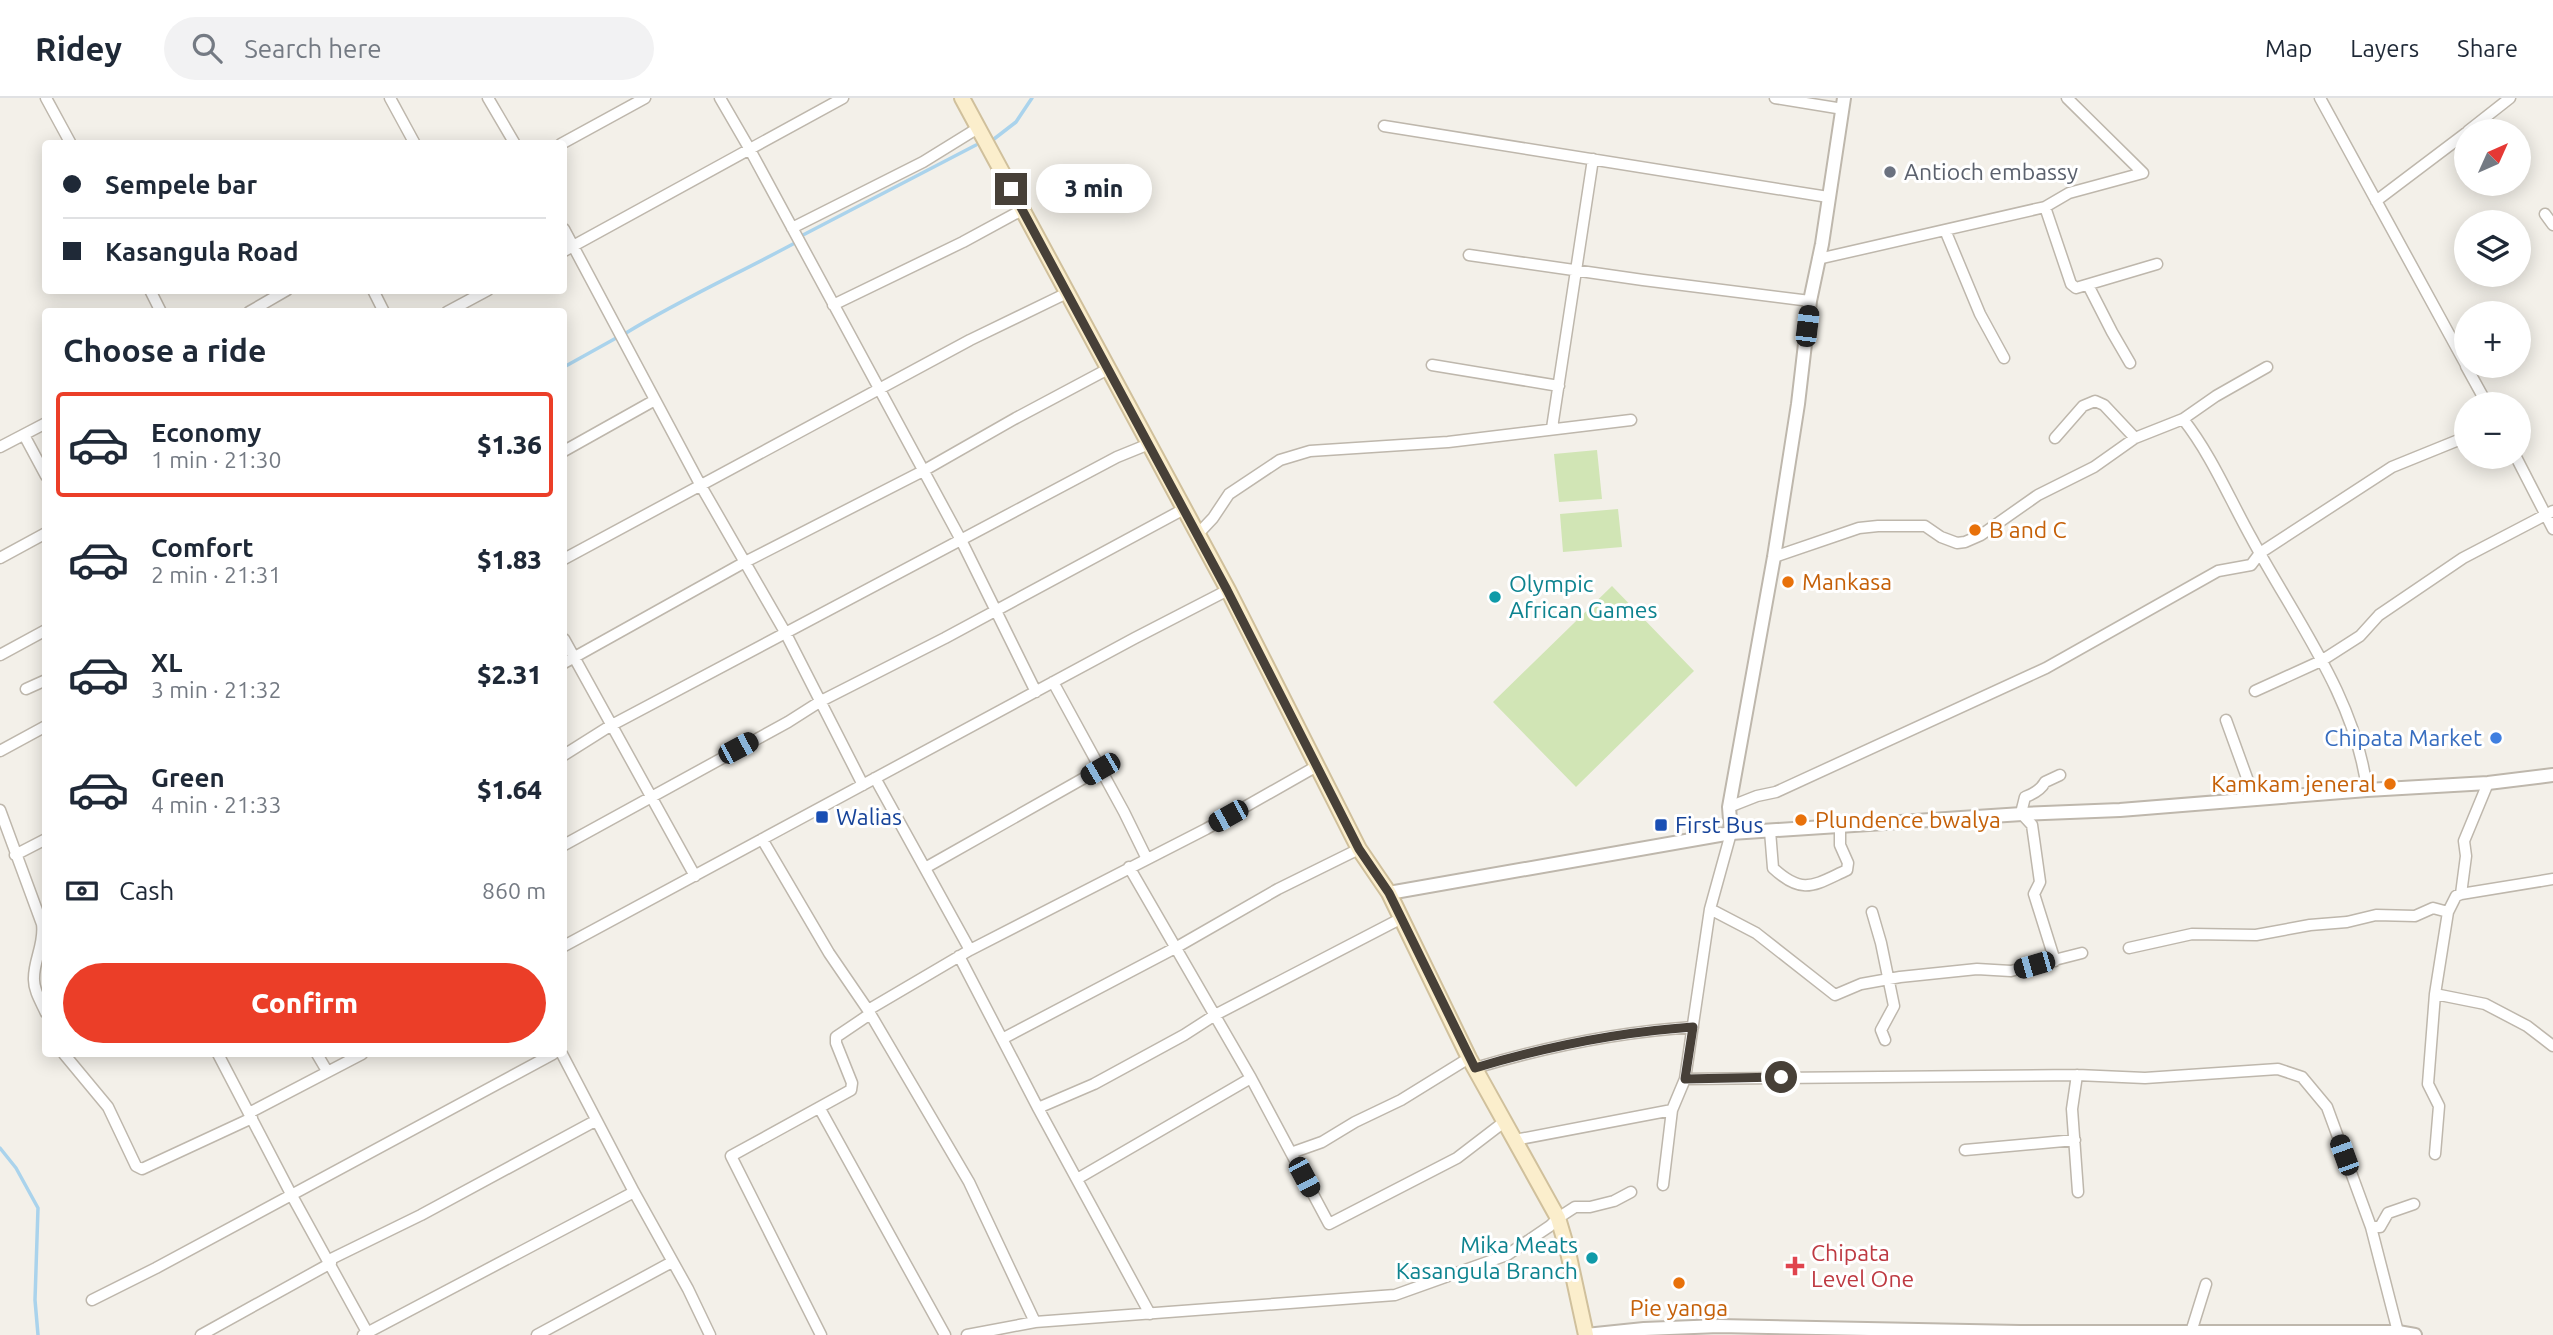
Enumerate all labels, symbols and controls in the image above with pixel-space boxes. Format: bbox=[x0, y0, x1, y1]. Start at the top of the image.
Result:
search box bbox=[164, 17, 654, 80]
icon: search bbox=[188, 29, 226, 67]
text: Ridey bbox=[35, 30, 122, 67]
text: Search here bbox=[244, 34, 382, 63]
text: Map bbox=[2265, 35, 2312, 62]
text: Layers bbox=[2350, 35, 2419, 62]
text: Share bbox=[2457, 35, 2518, 62]
north arrow bbox=[2454, 119, 2530, 196]
map controls bbox=[2454, 119, 2531, 469]
place label: Antioch embassy bbox=[1904, 159, 2078, 184]
callout: 3 min bbox=[1036, 164, 1151, 214]
marker: Antioch embassy bbox=[1882, 164, 1898, 180]
text: Sempele bar bbox=[105, 170, 257, 199]
route end bbox=[995, 173, 1027, 205]
text: 3 min bbox=[1065, 176, 1123, 201]
button: layers bbox=[2454, 210, 2531, 287]
text: Kasangula Road bbox=[105, 237, 299, 266]
button: + bbox=[2454, 301, 2531, 378]
car bbox=[1795, 304, 1820, 348]
text: Choose a ride bbox=[63, 332, 266, 368]
button: − bbox=[2454, 392, 2531, 469]
icon: car bbox=[67, 413, 130, 476]
text: Economy bbox=[151, 418, 261, 447]
text: $1.36 bbox=[477, 430, 542, 459]
text: 1 min · 21:30 bbox=[151, 447, 282, 472]
place label: B and C bbox=[1989, 517, 2067, 542]
marker: B and C bbox=[1967, 522, 1983, 538]
icon: car bbox=[67, 528, 130, 591]
text: Comfort bbox=[151, 533, 254, 562]
text: $1.83 bbox=[477, 545, 542, 574]
text: 2 min · 21:31 bbox=[151, 562, 282, 587]
place label: Mankasa bbox=[1802, 569, 1892, 594]
place label: Olympic African Games bbox=[1509, 571, 1657, 622]
marker: Mankasa bbox=[1780, 574, 1796, 590]
marker: Olympic African Games bbox=[1487, 589, 1503, 605]
icon: car bbox=[67, 643, 130, 706]
text: XL bbox=[151, 648, 182, 677]
text: $2.31 bbox=[477, 660, 542, 689]
text: 3 min · 21:32 bbox=[151, 677, 282, 702]
place label: Chipata Market bbox=[2324, 725, 2482, 750]
car bbox=[715, 729, 762, 767]
marker: Chipata Market bbox=[2488, 730, 2504, 746]
car bbox=[1077, 749, 1124, 789]
icon: car bbox=[67, 758, 130, 821]
text: Green bbox=[151, 763, 225, 792]
place label: Kamkam jeneral bbox=[2211, 771, 2376, 796]
text: $1.64 bbox=[477, 775, 542, 804]
marker: Kamkam jeneral bbox=[2382, 776, 2398, 792]
text: 4 min · 21:33 bbox=[151, 792, 282, 817]
car bbox=[1205, 797, 1252, 835]
place label: Walias bbox=[836, 804, 902, 829]
place label: Plundence bwalya bbox=[1815, 807, 2001, 832]
marker: Walias bbox=[814, 809, 830, 825]
place label: First Bus bbox=[1675, 812, 1763, 837]
marker: Plundence bwalya bbox=[1793, 812, 1809, 828]
marker: First Bus bbox=[1653, 817, 1669, 833]
icon: cash bbox=[63, 872, 101, 910]
text: Cash bbox=[119, 876, 174, 905]
text: 860 m bbox=[482, 878, 546, 903]
car bbox=[2011, 949, 2058, 981]
button: Confirm bbox=[63, 963, 546, 1043]
route start bbox=[1765, 1061, 1797, 1093]
car bbox=[2327, 1132, 2362, 1178]
car bbox=[1285, 1154, 1324, 1200]
place label: Mika Meats Kasangula Branch bbox=[1396, 1232, 1578, 1283]
place label: Chipata Level One bbox=[1811, 1240, 1914, 1291]
marker: Mika Meats Kasangula Branch bbox=[1584, 1250, 1600, 1266]
marker: Chipata Level One bbox=[1785, 1256, 1805, 1276]
marker: Pie yanga bbox=[1671, 1275, 1687, 1291]
place label: Pie yanga bbox=[1630, 1295, 1728, 1320]

